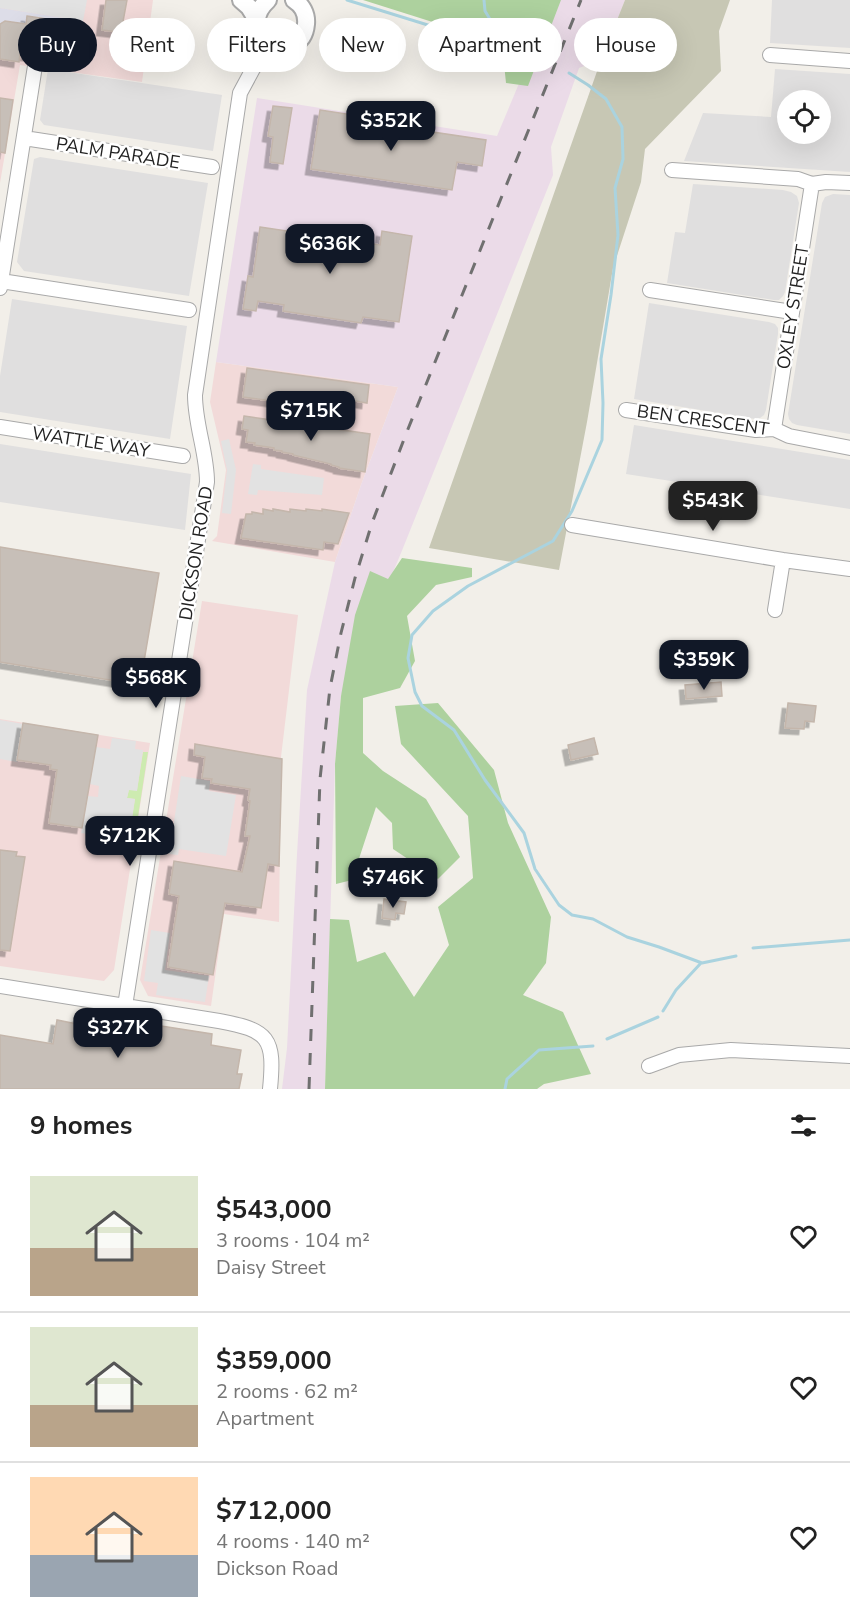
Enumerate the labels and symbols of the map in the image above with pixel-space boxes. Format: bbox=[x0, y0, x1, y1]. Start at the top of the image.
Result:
pin: $352K bbox=[349, 101, 433, 152]
street label: PALM PARADE bbox=[54, 131, 182, 175]
pin: $636K bbox=[288, 224, 372, 275]
street label: OXLEY STREET bbox=[771, 243, 815, 371]
pin: $715K bbox=[269, 391, 353, 442]
street label: BEN CRESCENT bbox=[636, 399, 771, 441]
street label: WATTLE WAY bbox=[30, 421, 152, 463]
pin: $543K bbox=[671, 481, 755, 532]
street label: DICKSON ROAD bbox=[174, 484, 218, 622]
pin: $359K bbox=[662, 640, 746, 691]
pin: $568K bbox=[114, 658, 198, 709]
pin: $712K bbox=[88, 816, 172, 867]
pin: $746K bbox=[351, 858, 435, 909]
pin: $327K bbox=[76, 1008, 160, 1059]

